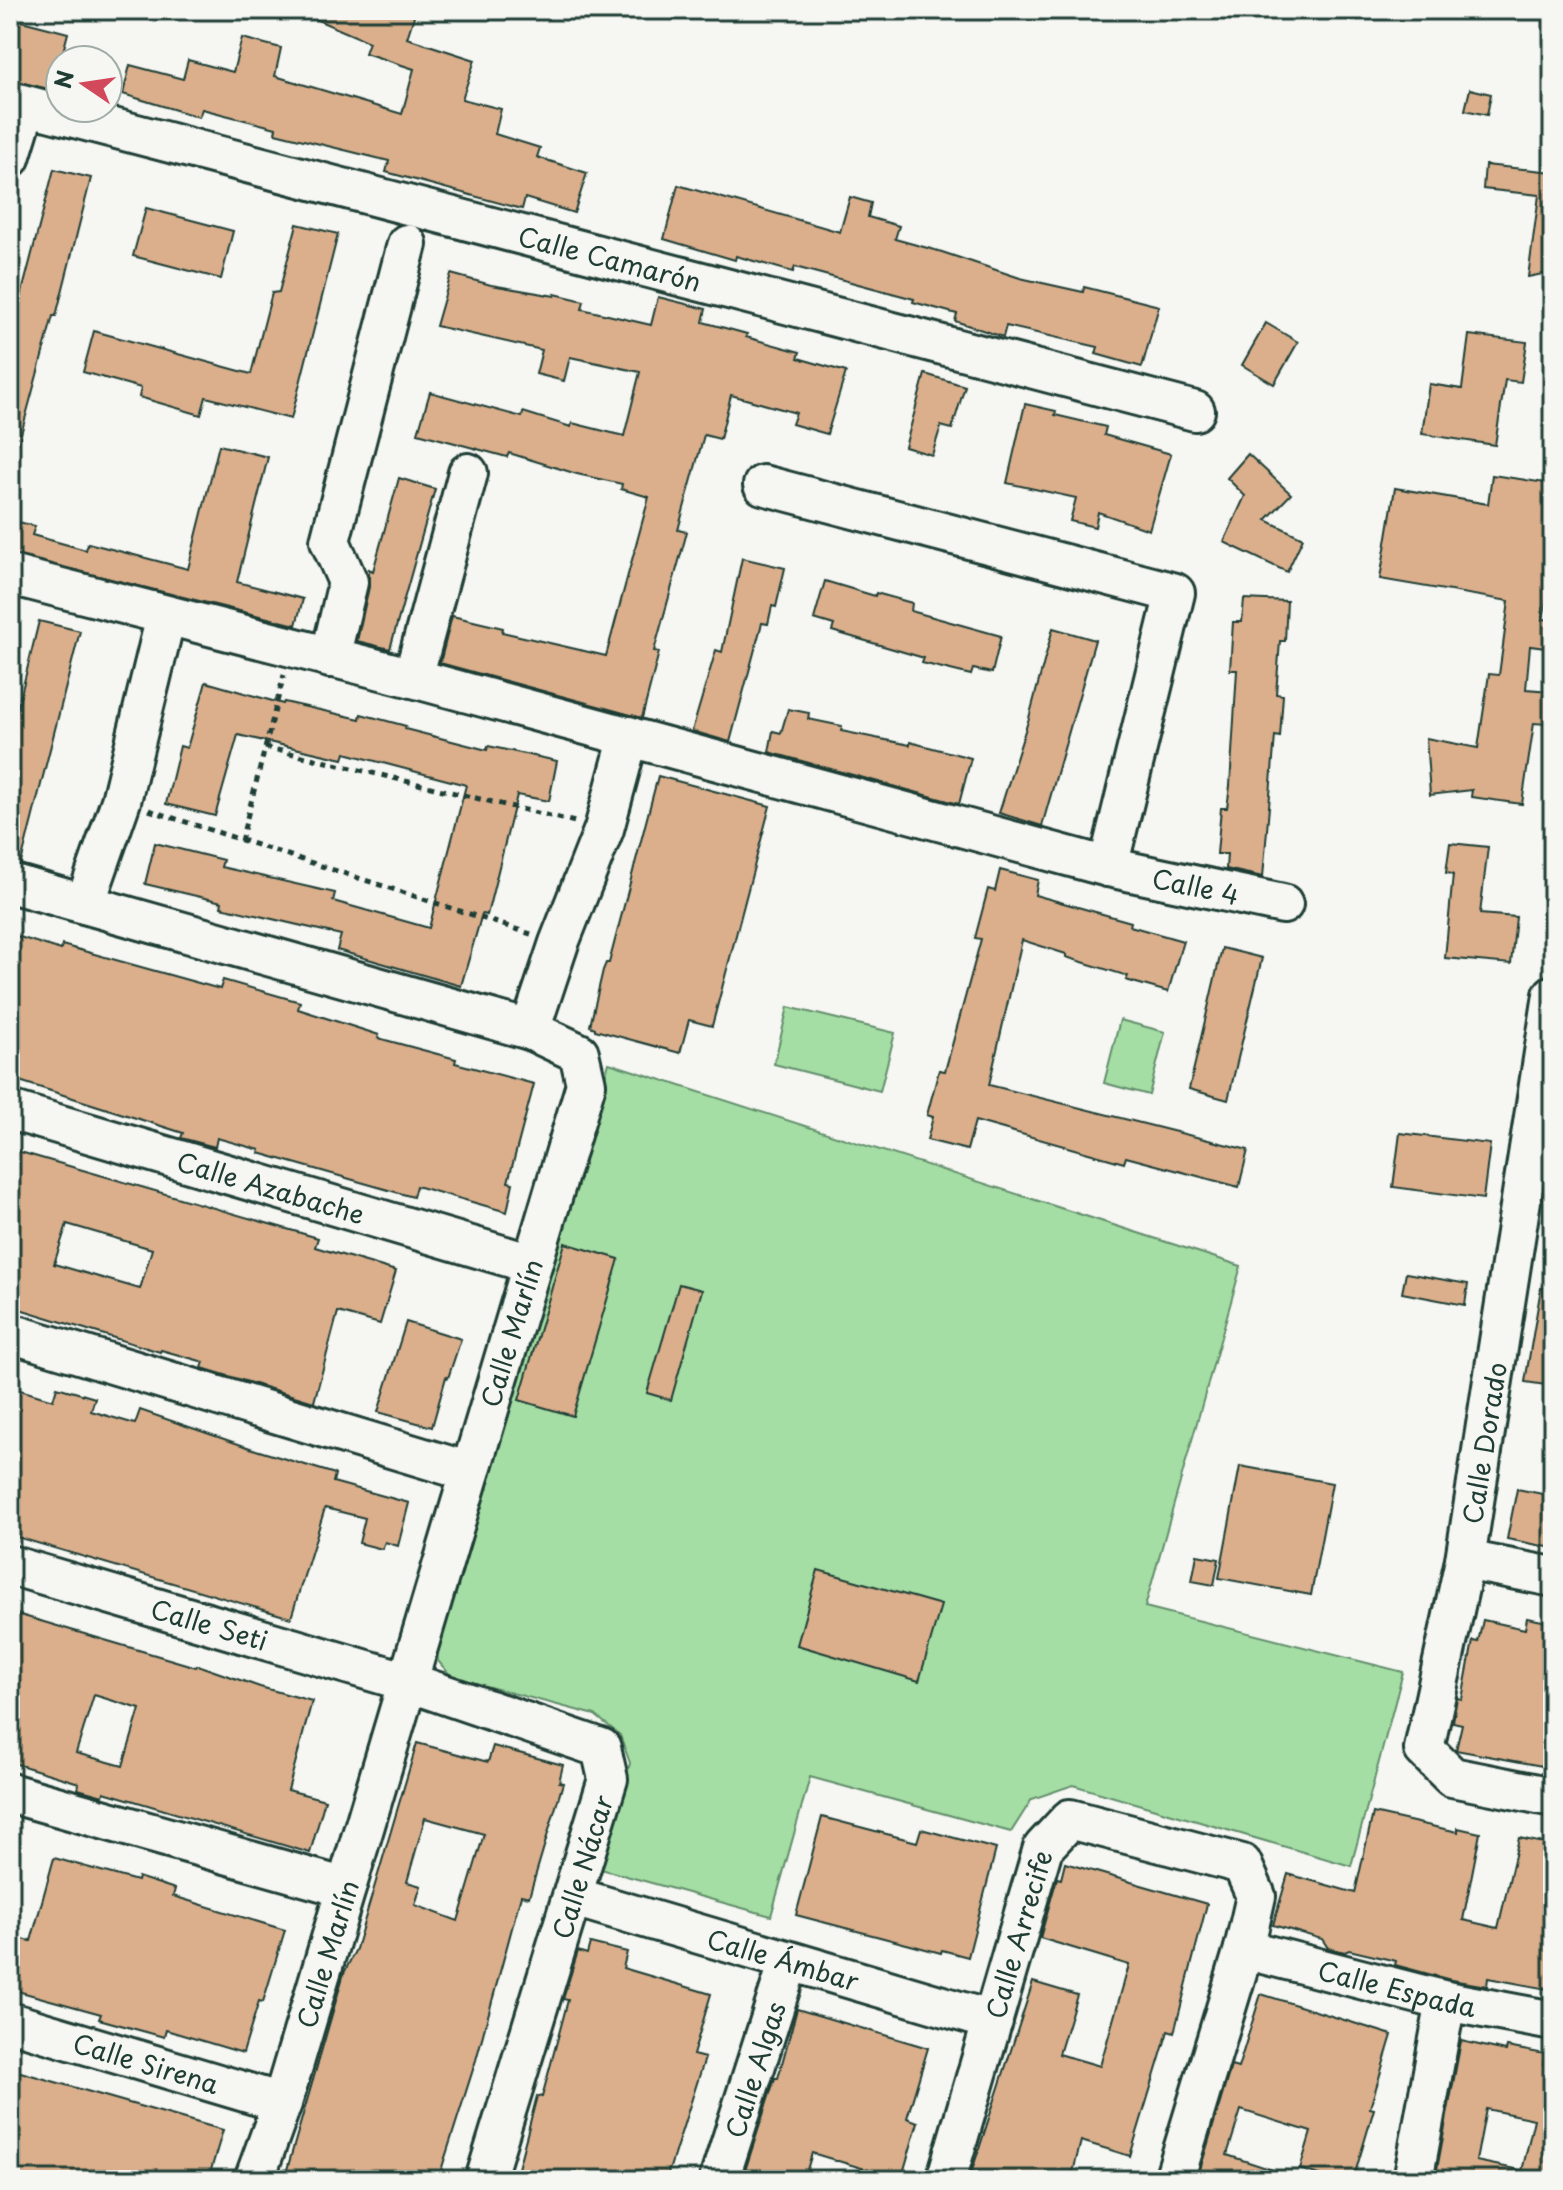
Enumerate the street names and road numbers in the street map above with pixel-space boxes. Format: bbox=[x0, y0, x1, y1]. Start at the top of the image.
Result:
street label: Calle Camarón bbox=[514, 215, 706, 301]
street label: Calle 4 bbox=[1149, 857, 1243, 914]
street label: Calle Azabache bbox=[172, 1141, 369, 1233]
street label: Calle Marlín bbox=[470, 1254, 552, 1412]
street label: Calle Dorado bbox=[1452, 1359, 1516, 1527]
street label: Calle Seti bbox=[146, 1588, 273, 1659]
street label: Calle Nácar bbox=[542, 1790, 622, 1944]
street label: Calle Arrecife bbox=[975, 1845, 1061, 2023]
street label: Calle Marlín bbox=[286, 1875, 368, 2033]
street label: Calle Ámbar bbox=[703, 1918, 864, 2000]
street label: Calle Espada bbox=[1314, 1949, 1480, 2026]
street label: Calle Algas bbox=[714, 1996, 794, 2143]
street label: Calle Sirena bbox=[68, 2022, 225, 2103]

